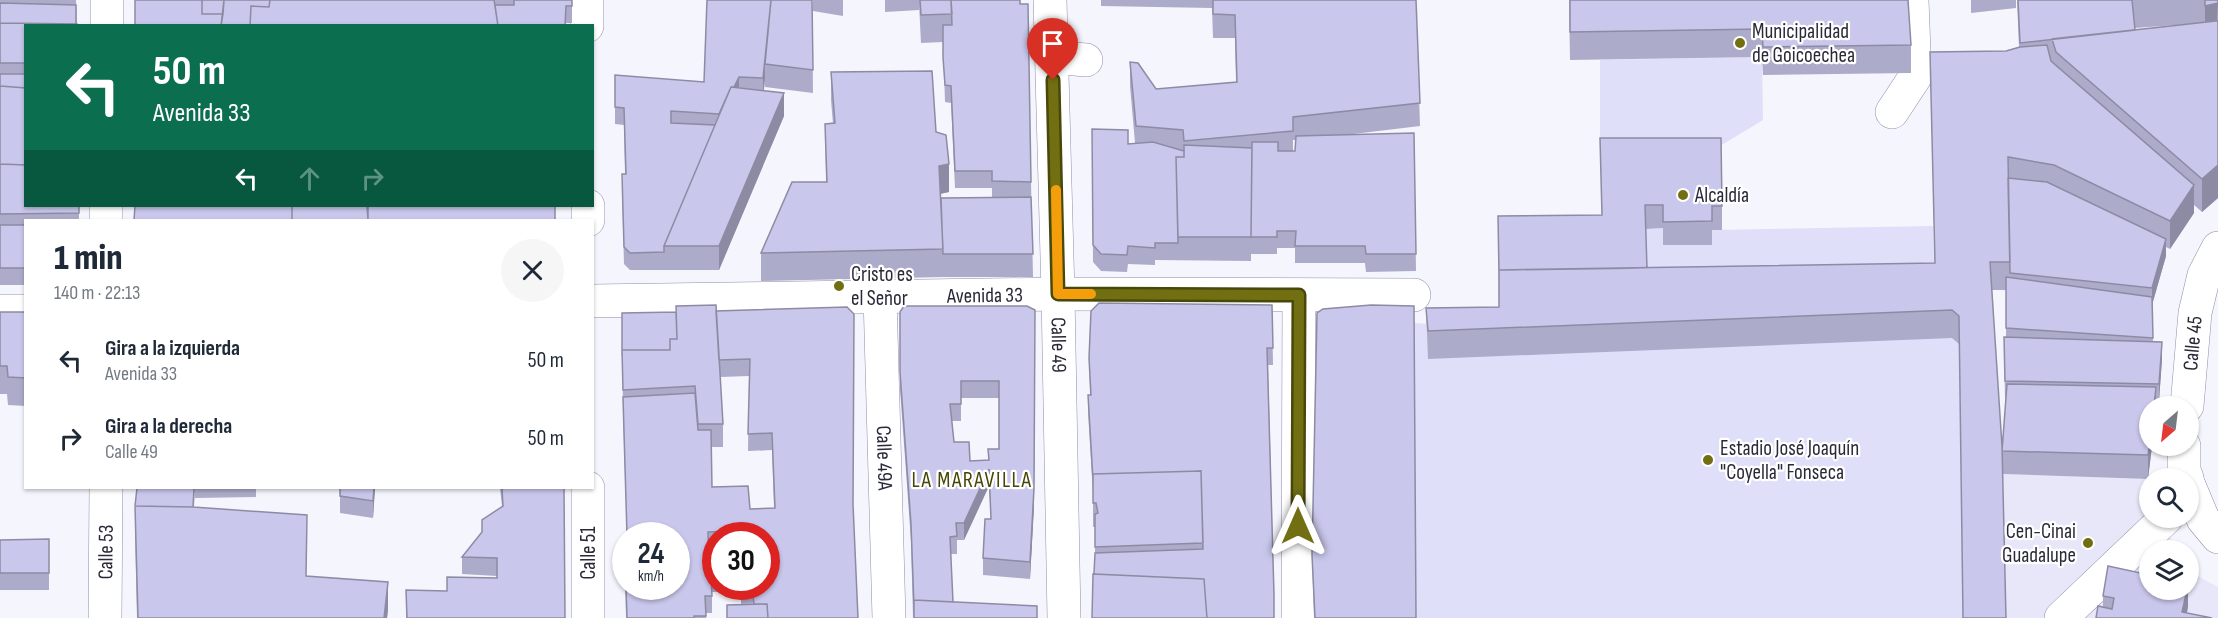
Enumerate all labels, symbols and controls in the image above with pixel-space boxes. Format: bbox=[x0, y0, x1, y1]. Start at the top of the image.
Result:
pin bbox=[1027, 18, 1078, 80]
place label: Municipalidad de Goicoechea bbox=[1752, 19, 1855, 68]
icon: arrive bbox=[1036, 27, 1069, 60]
marker: Municipalidad de Goicoechea bbox=[1733, 36, 1747, 50]
text: 50 m bbox=[153, 46, 226, 97]
icon: left bbox=[54, 48, 132, 126]
text: Avenida 33 bbox=[153, 97, 251, 129]
icon: left bbox=[230, 162, 263, 195]
icon: ahead bbox=[293, 162, 326, 195]
icon: right bbox=[356, 162, 389, 195]
place label: Alcaldía bbox=[1694, 183, 1749, 208]
marker: Alcaldía bbox=[1676, 188, 1690, 202]
text: 1 min bbox=[54, 237, 122, 280]
button: close bbox=[501, 239, 564, 302]
place label: Cristo es el Señor bbox=[851, 262, 913, 311]
marker: Cristo es el Señor bbox=[832, 279, 846, 293]
text: 140 m · 22:13 bbox=[54, 281, 140, 305]
street label: Avenida 33 bbox=[946, 282, 1023, 308]
street label: Calle 45 bbox=[2178, 315, 2207, 372]
street label: Calle 49 bbox=[1046, 317, 1072, 373]
text: Gira a la izquierda bbox=[105, 335, 240, 362]
icon: left bbox=[54, 344, 87, 377]
text: 50 m bbox=[528, 347, 564, 374]
text: Avenida 33 bbox=[105, 362, 177, 386]
north arrow bbox=[2139, 396, 2199, 456]
map controls bbox=[2139, 396, 2199, 600]
text: Gira a la derecha bbox=[105, 413, 232, 440]
icon: right bbox=[54, 422, 87, 455]
text: 50 m bbox=[528, 425, 564, 452]
street label: Calle 49A bbox=[871, 425, 898, 492]
place label: Estadio José Joaquín "Coyella" Fonseca bbox=[1720, 436, 1859, 485]
text: Calle 49 bbox=[105, 440, 158, 464]
marker: Estadio José Joaquín "Coyella" Fonseca bbox=[1701, 453, 1715, 467]
district label: LA MARAVILLA bbox=[912, 467, 1032, 494]
button: search bbox=[2139, 468, 2199, 528]
position arrow bbox=[1266, 494, 1330, 558]
place label: Cen-Cinai Guadalupe bbox=[2002, 519, 2076, 568]
speed limit sign: 30 bbox=[702, 522, 780, 600]
street label: Calle 53 bbox=[93, 525, 118, 579]
street label: Calle 51 bbox=[576, 526, 601, 580]
text: 24 bbox=[638, 536, 664, 572]
marker: Cen-Cinai Guadalupe bbox=[2081, 536, 2095, 550]
button: layers bbox=[2139, 540, 2199, 600]
text: km/h bbox=[638, 567, 664, 586]

